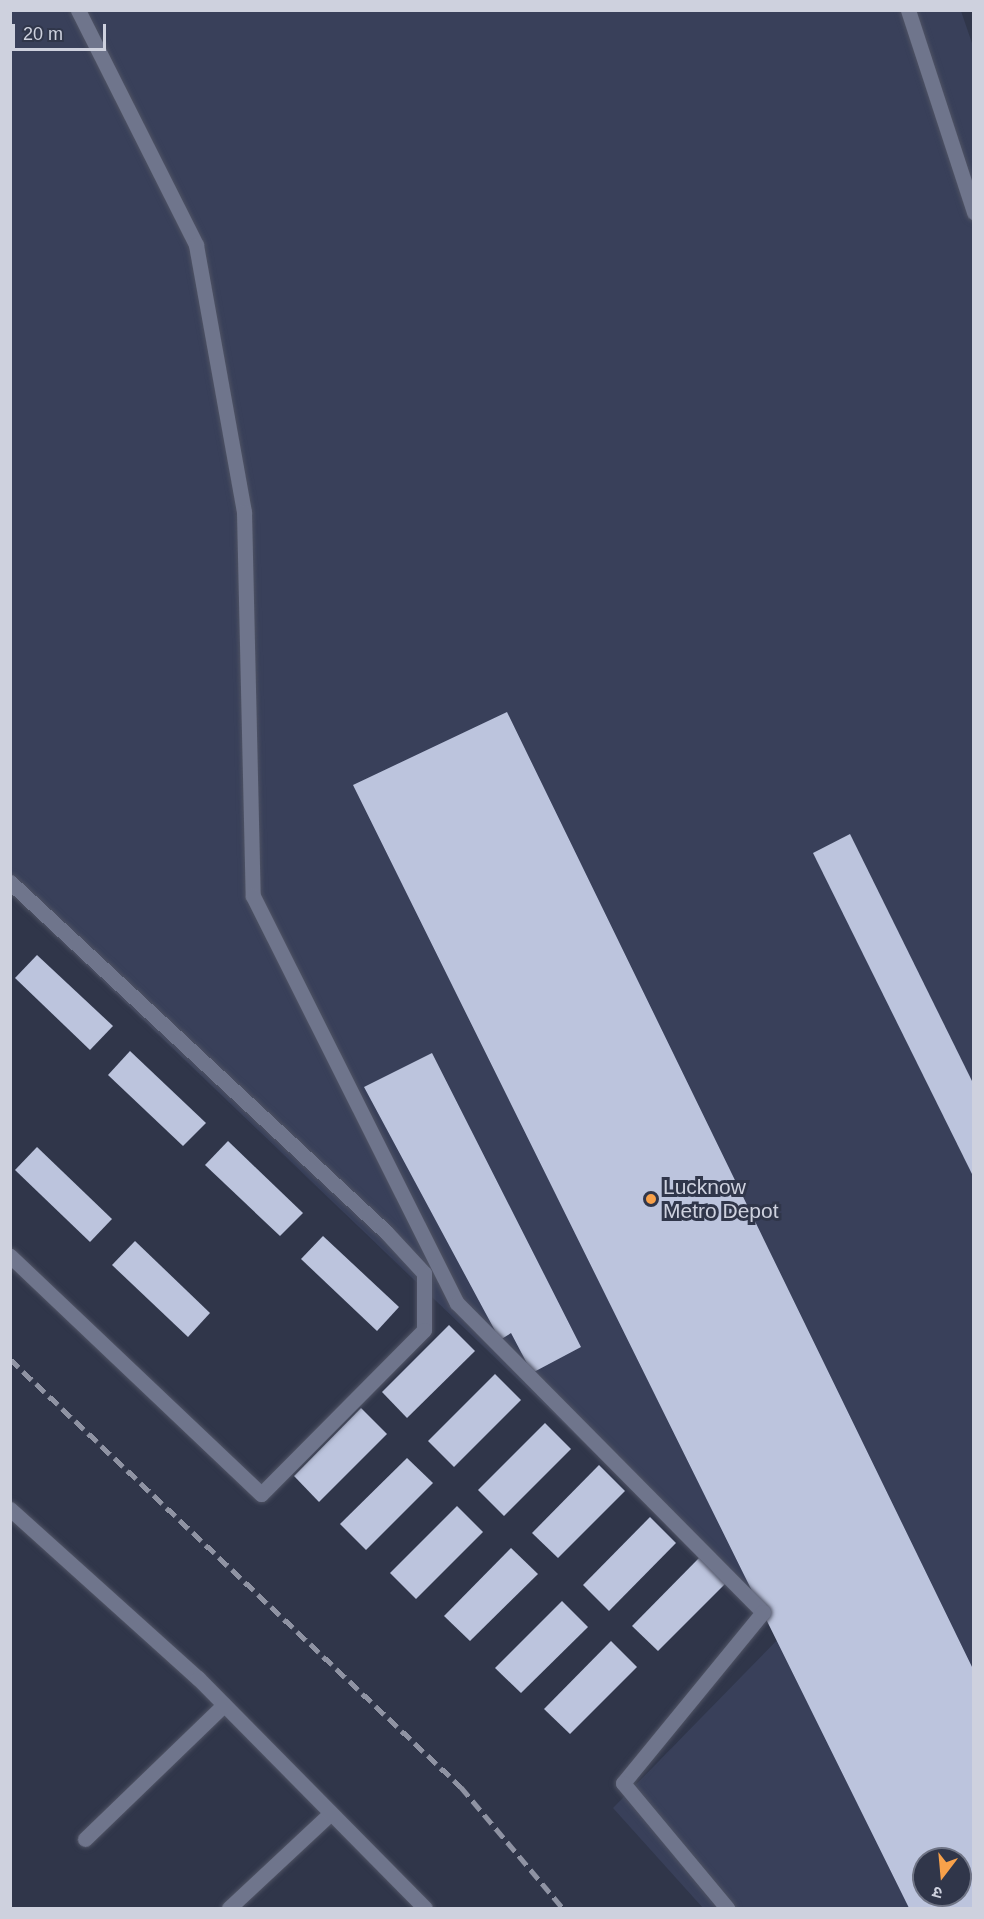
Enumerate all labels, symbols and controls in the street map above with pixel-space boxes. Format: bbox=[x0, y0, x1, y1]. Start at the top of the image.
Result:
scale bar bbox=[15, 12, 110, 50]
text: 20 m bbox=[23, 24, 63, 44]
place label: Lucknow Metro Depot bbox=[663, 1174, 779, 1224]
marker: Lucknow Metro Depot bbox=[644, 1192, 658, 1206]
north arrow bbox=[912, 1847, 972, 1907]
text: उ bbox=[931, 1883, 944, 1902]

